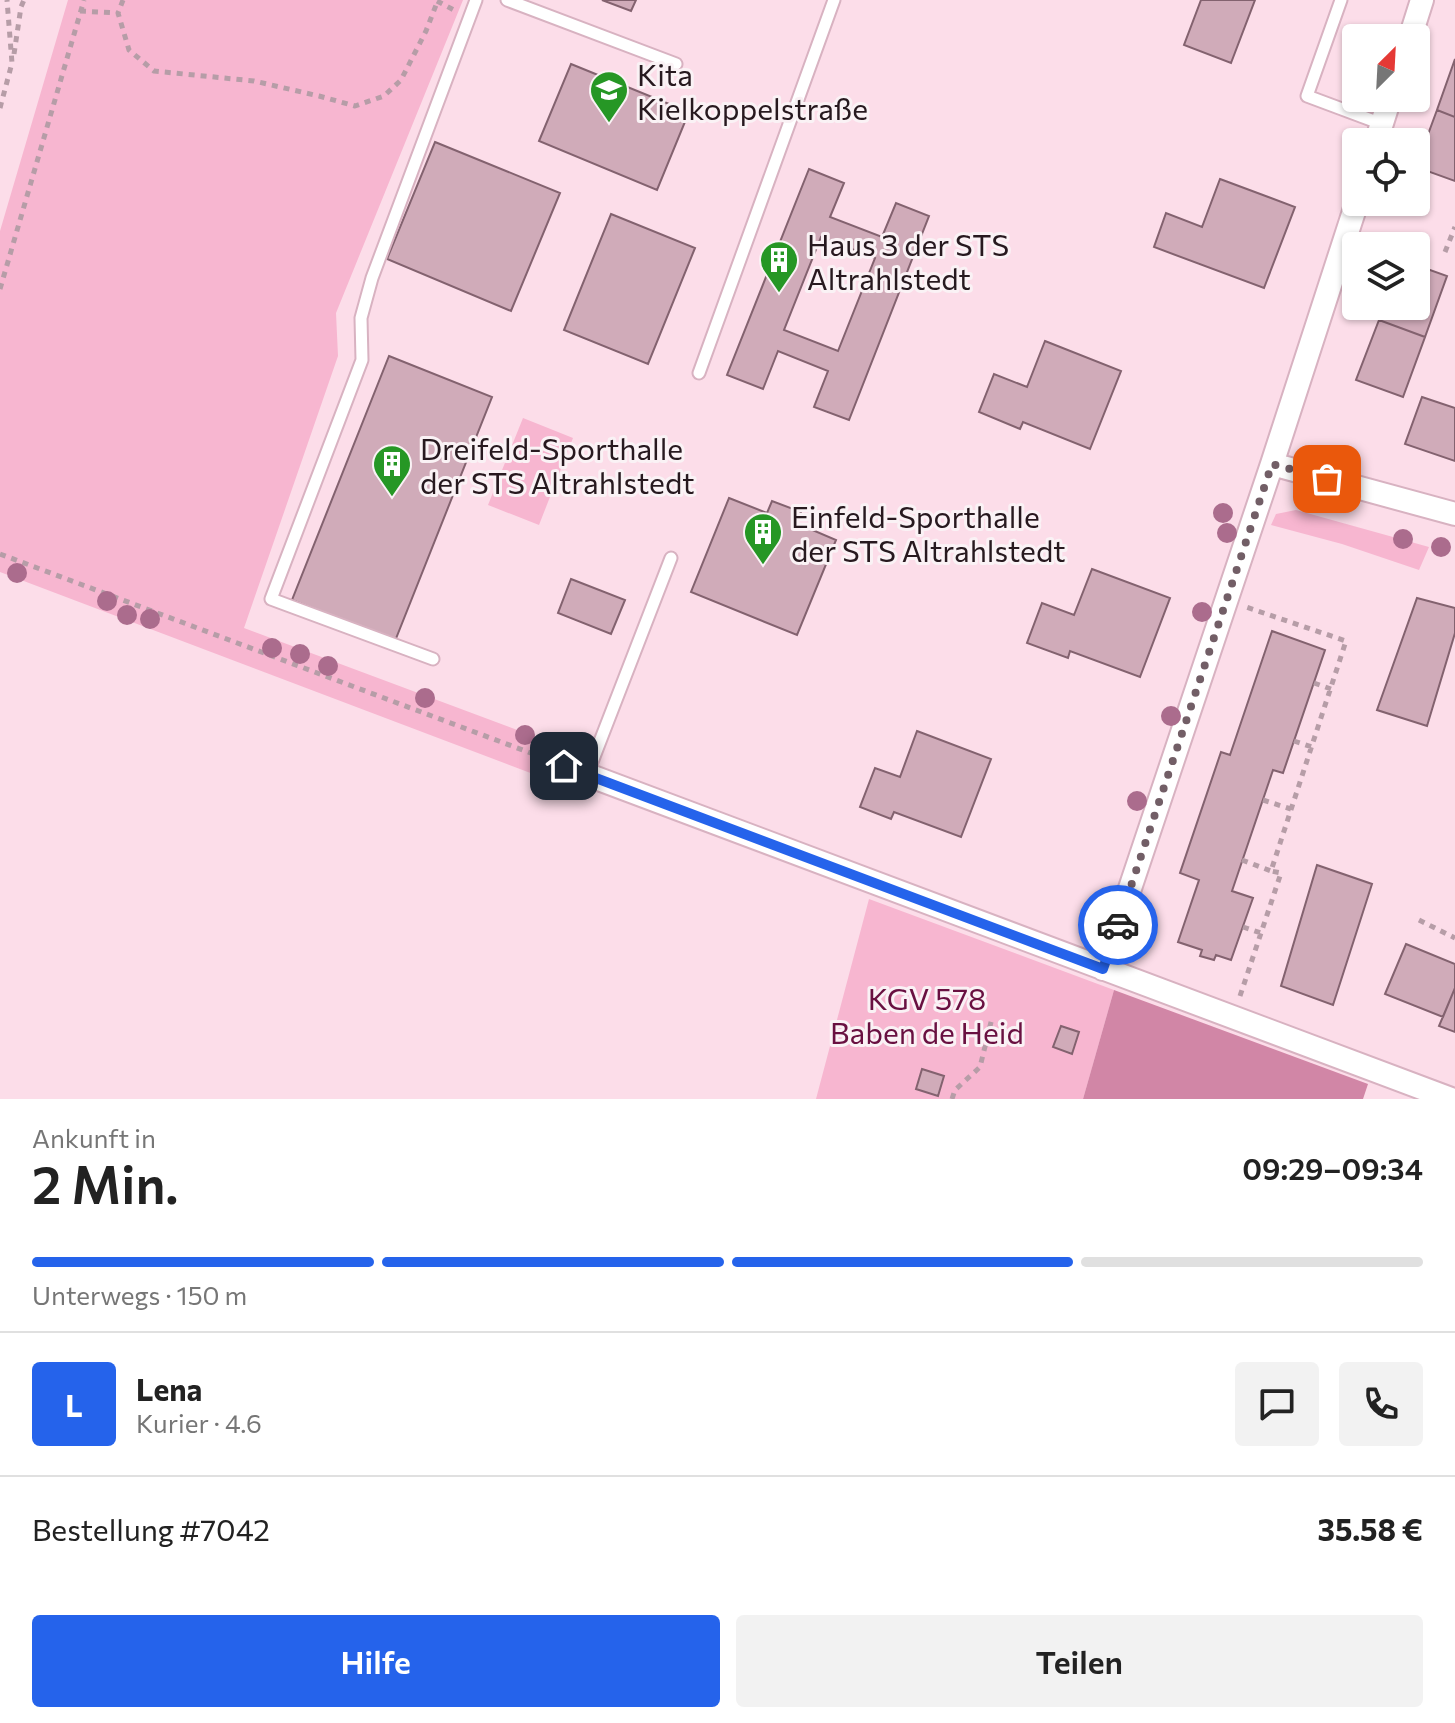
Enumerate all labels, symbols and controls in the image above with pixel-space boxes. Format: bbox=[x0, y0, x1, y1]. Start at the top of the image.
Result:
north arrow bbox=[1342, 24, 1430, 112]
map controls bbox=[1342, 24, 1430, 320]
place label: Kita Kielkoppelstraße bbox=[637, 55, 868, 126]
school or university icon: Kita Kielkoppelstraße bbox=[588, 69, 630, 124]
button: locate bbox=[1342, 128, 1430, 216]
place label: Haus 3 der STS Altrahlstedt bbox=[807, 225, 1009, 296]
button: layers bbox=[1342, 232, 1430, 320]
building icon: Haus 3 der STS Altrahlstedt bbox=[758, 239, 800, 294]
place label: Dreifeld-Sporthalle der STS Altrahlstedt bbox=[420, 429, 695, 500]
building icon: Dreifeld-Sporthalle der STS Altrahlstedt bbox=[371, 443, 413, 498]
pin bbox=[1293, 445, 1361, 513]
icon: bag bbox=[1305, 457, 1349, 501]
place label: Einfeld-Sporthalle der STS Altrahlstedt bbox=[791, 497, 1066, 568]
building icon: Einfeld-Sporthalle der STS Altrahlstedt bbox=[742, 511, 784, 566]
pin bbox=[530, 732, 598, 800]
icon: home bbox=[542, 744, 586, 788]
courier bbox=[1078, 885, 1158, 965]
icon: car bbox=[1096, 903, 1140, 947]
park label: KGV 578 Baben de Heid bbox=[830, 979, 1024, 1050]
text: Ankunft in bbox=[32, 1122, 156, 1153]
text: 09:29–09:34 bbox=[1242, 1149, 1423, 1186]
text: 2 Min. bbox=[32, 1151, 179, 1215]
text: Unterwegs · 150 m bbox=[32, 1279, 247, 1310]
button: chat bbox=[1235, 1362, 1319, 1446]
button: phone bbox=[1339, 1362, 1423, 1446]
text: Lena bbox=[136, 1370, 202, 1407]
text: L bbox=[65, 1386, 83, 1423]
text: Kurier · 4.6 bbox=[136, 1407, 262, 1438]
text: Bestellung #7042 bbox=[32, 1510, 270, 1547]
text: 35.58 € bbox=[1318, 1510, 1423, 1547]
button: Hilfe bbox=[32, 1615, 720, 1707]
button: Teilen bbox=[736, 1615, 1423, 1707]

